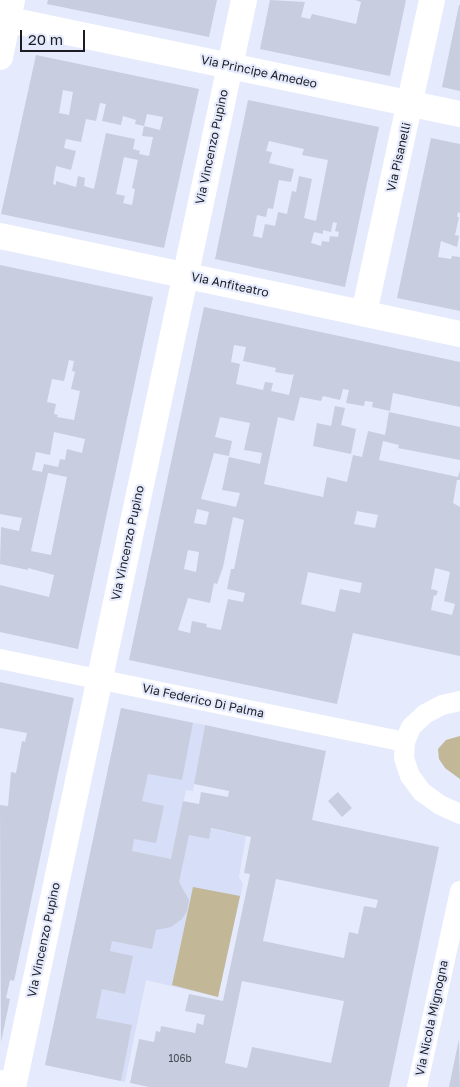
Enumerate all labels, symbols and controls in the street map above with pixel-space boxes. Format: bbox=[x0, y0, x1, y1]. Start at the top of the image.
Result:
scale bar bbox=[22, 20, 88, 52]
text: 20 m bbox=[28, 30, 63, 48]
street label: Via Principe Amedeo bbox=[200, 53, 318, 91]
street label: Via Vincenzo Pupino bbox=[193, 88, 231, 206]
street label: Via Pisanelli bbox=[384, 121, 414, 193]
street label: Via Anfiteatro bbox=[190, 270, 270, 300]
street label: Via Vincenzo Pupino bbox=[109, 484, 147, 602]
street label: Via Federico Di Palma bbox=[141, 681, 265, 721]
street label: Via Vincenzo Pupino bbox=[25, 881, 63, 999]
street label: Via Nicola Mignogna bbox=[413, 959, 451, 1077]
house number: 106b bbox=[168, 1053, 192, 1065]

